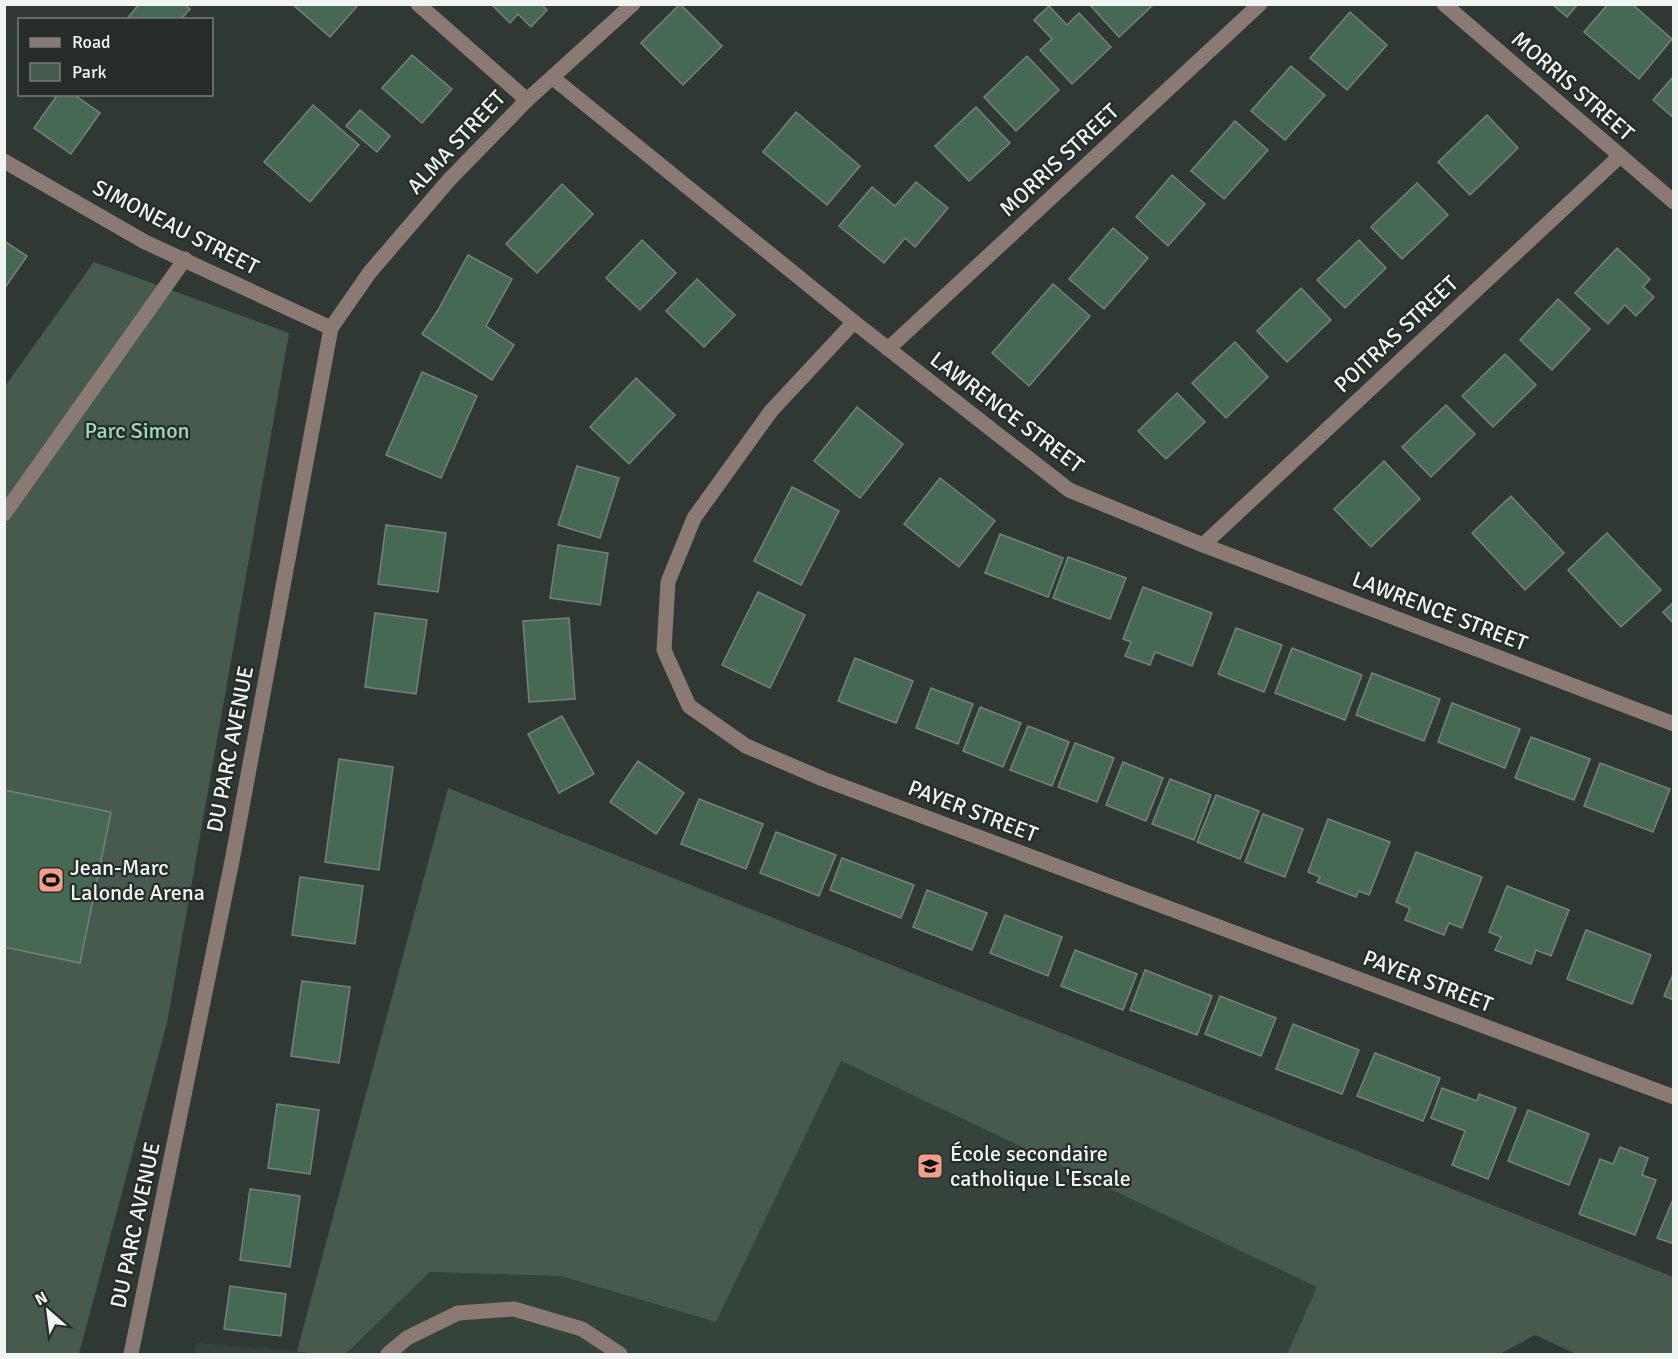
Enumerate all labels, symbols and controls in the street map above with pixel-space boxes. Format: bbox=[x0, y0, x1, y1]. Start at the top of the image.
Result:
legend bbox=[18, 18, 213, 96]
street label: MORRIS STREET bbox=[1506, 25, 1640, 147]
text: Road bbox=[72, 31, 111, 53]
text: Park bbox=[72, 61, 107, 83]
street label: ALMA STREET bbox=[401, 84, 511, 200]
street label: MORRIS STREET bbox=[994, 98, 1124, 222]
street label: SIMONEAU STREET bbox=[89, 174, 264, 280]
street label: POITRAS STREET bbox=[1329, 270, 1464, 398]
street label: LAWRENCE STREET bbox=[925, 345, 1089, 479]
park label: Parc Simon bbox=[84, 417, 190, 444]
street label: LAWRENCE STREET bbox=[1349, 565, 1532, 657]
street label: DU PARC AVENUE bbox=[201, 663, 259, 835]
street label: PAYER STREET bbox=[904, 774, 1042, 848]
place label: Jean-Marc Lalonde Arena bbox=[70, 854, 205, 906]
sports icon: Jean-Marc Lalonde Arena bbox=[36, 865, 66, 895]
street label: PAYER STREET bbox=[1359, 944, 1497, 1018]
street label: DU PARC AVENUE bbox=[104, 1140, 166, 1310]
place label: École secondaire catholique L'Escale bbox=[950, 1140, 1131, 1192]
school or university icon: École secondaire catholique L'Escale bbox=[915, 1151, 945, 1181]
north arrow bbox=[18, 1281, 78, 1341]
text: N bbox=[32, 1287, 51, 1310]

